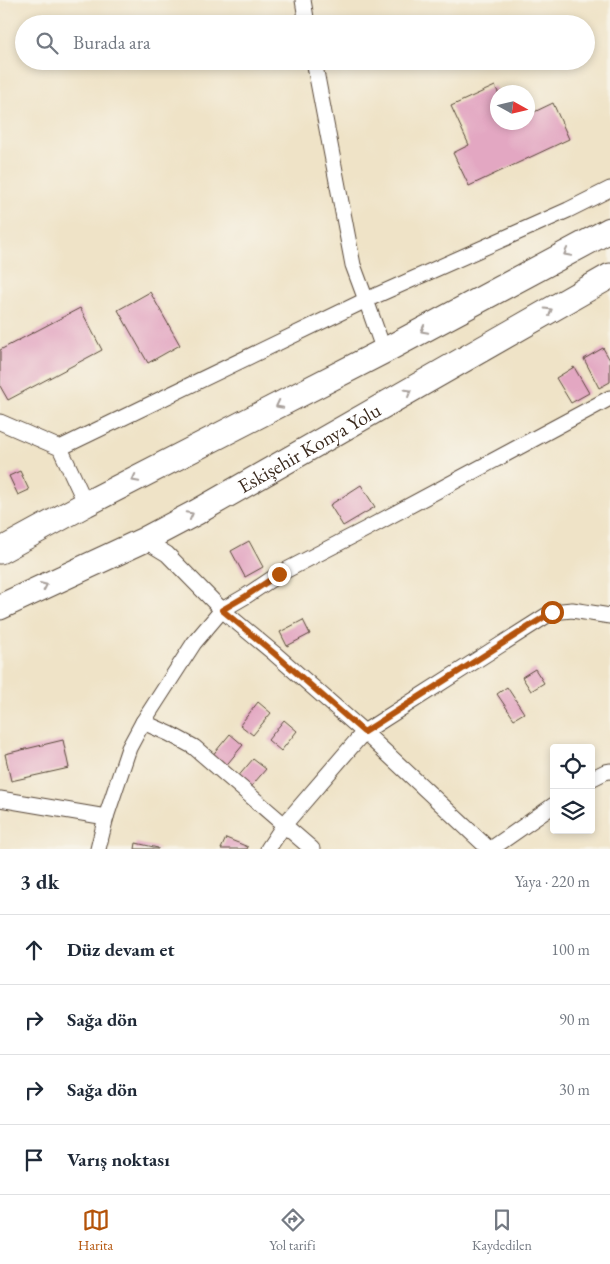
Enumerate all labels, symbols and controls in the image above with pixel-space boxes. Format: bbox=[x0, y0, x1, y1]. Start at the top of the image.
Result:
search box bbox=[15, 15, 595, 70]
icon: search bbox=[33, 29, 61, 57]
text: Burada ara bbox=[73, 30, 151, 55]
north arrow bbox=[490, 85, 535, 130]
one-way arrow bbox=[563, 247, 572, 257]
one-way arrow bbox=[543, 308, 552, 318]
one-way arrow bbox=[420, 324, 429, 334]
one-way arrow bbox=[402, 388, 411, 398]
street label: Eskişehir Konya Yolu bbox=[233, 397, 386, 499]
one-way arrow bbox=[276, 399, 285, 409]
one-way arrow bbox=[131, 473, 140, 483]
one-way arrow bbox=[185, 512, 194, 522]
route end bbox=[268, 563, 291, 586]
one-way arrow bbox=[39, 582, 48, 593]
route start bbox=[541, 601, 564, 624]
map controls bbox=[550, 744, 595, 834]
button: locate bbox=[550, 744, 595, 789]
button: layers bbox=[550, 789, 595, 834]
text: 3 dk bbox=[20, 868, 59, 895]
text: Yaya · 220 m bbox=[515, 871, 590, 892]
icon: ahead bbox=[20, 936, 48, 964]
text: Düz devam et bbox=[67, 937, 175, 962]
text: 100 m bbox=[551, 939, 590, 960]
icon: right bbox=[20, 1006, 48, 1034]
text: Sağa dön bbox=[67, 1007, 138, 1032]
text: 90 m bbox=[559, 1009, 590, 1030]
icon: right bbox=[20, 1076, 48, 1104]
text: Sağa dön bbox=[67, 1077, 138, 1102]
text: 30 m bbox=[559, 1079, 590, 1100]
icon: arrive bbox=[20, 1146, 48, 1174]
text: Varış noktası bbox=[67, 1147, 170, 1172]
tab: Harita bbox=[78, 1206, 113, 1254]
tab: Yol tarifi bbox=[269, 1206, 316, 1254]
tab: Kaydedilen bbox=[472, 1206, 532, 1254]

